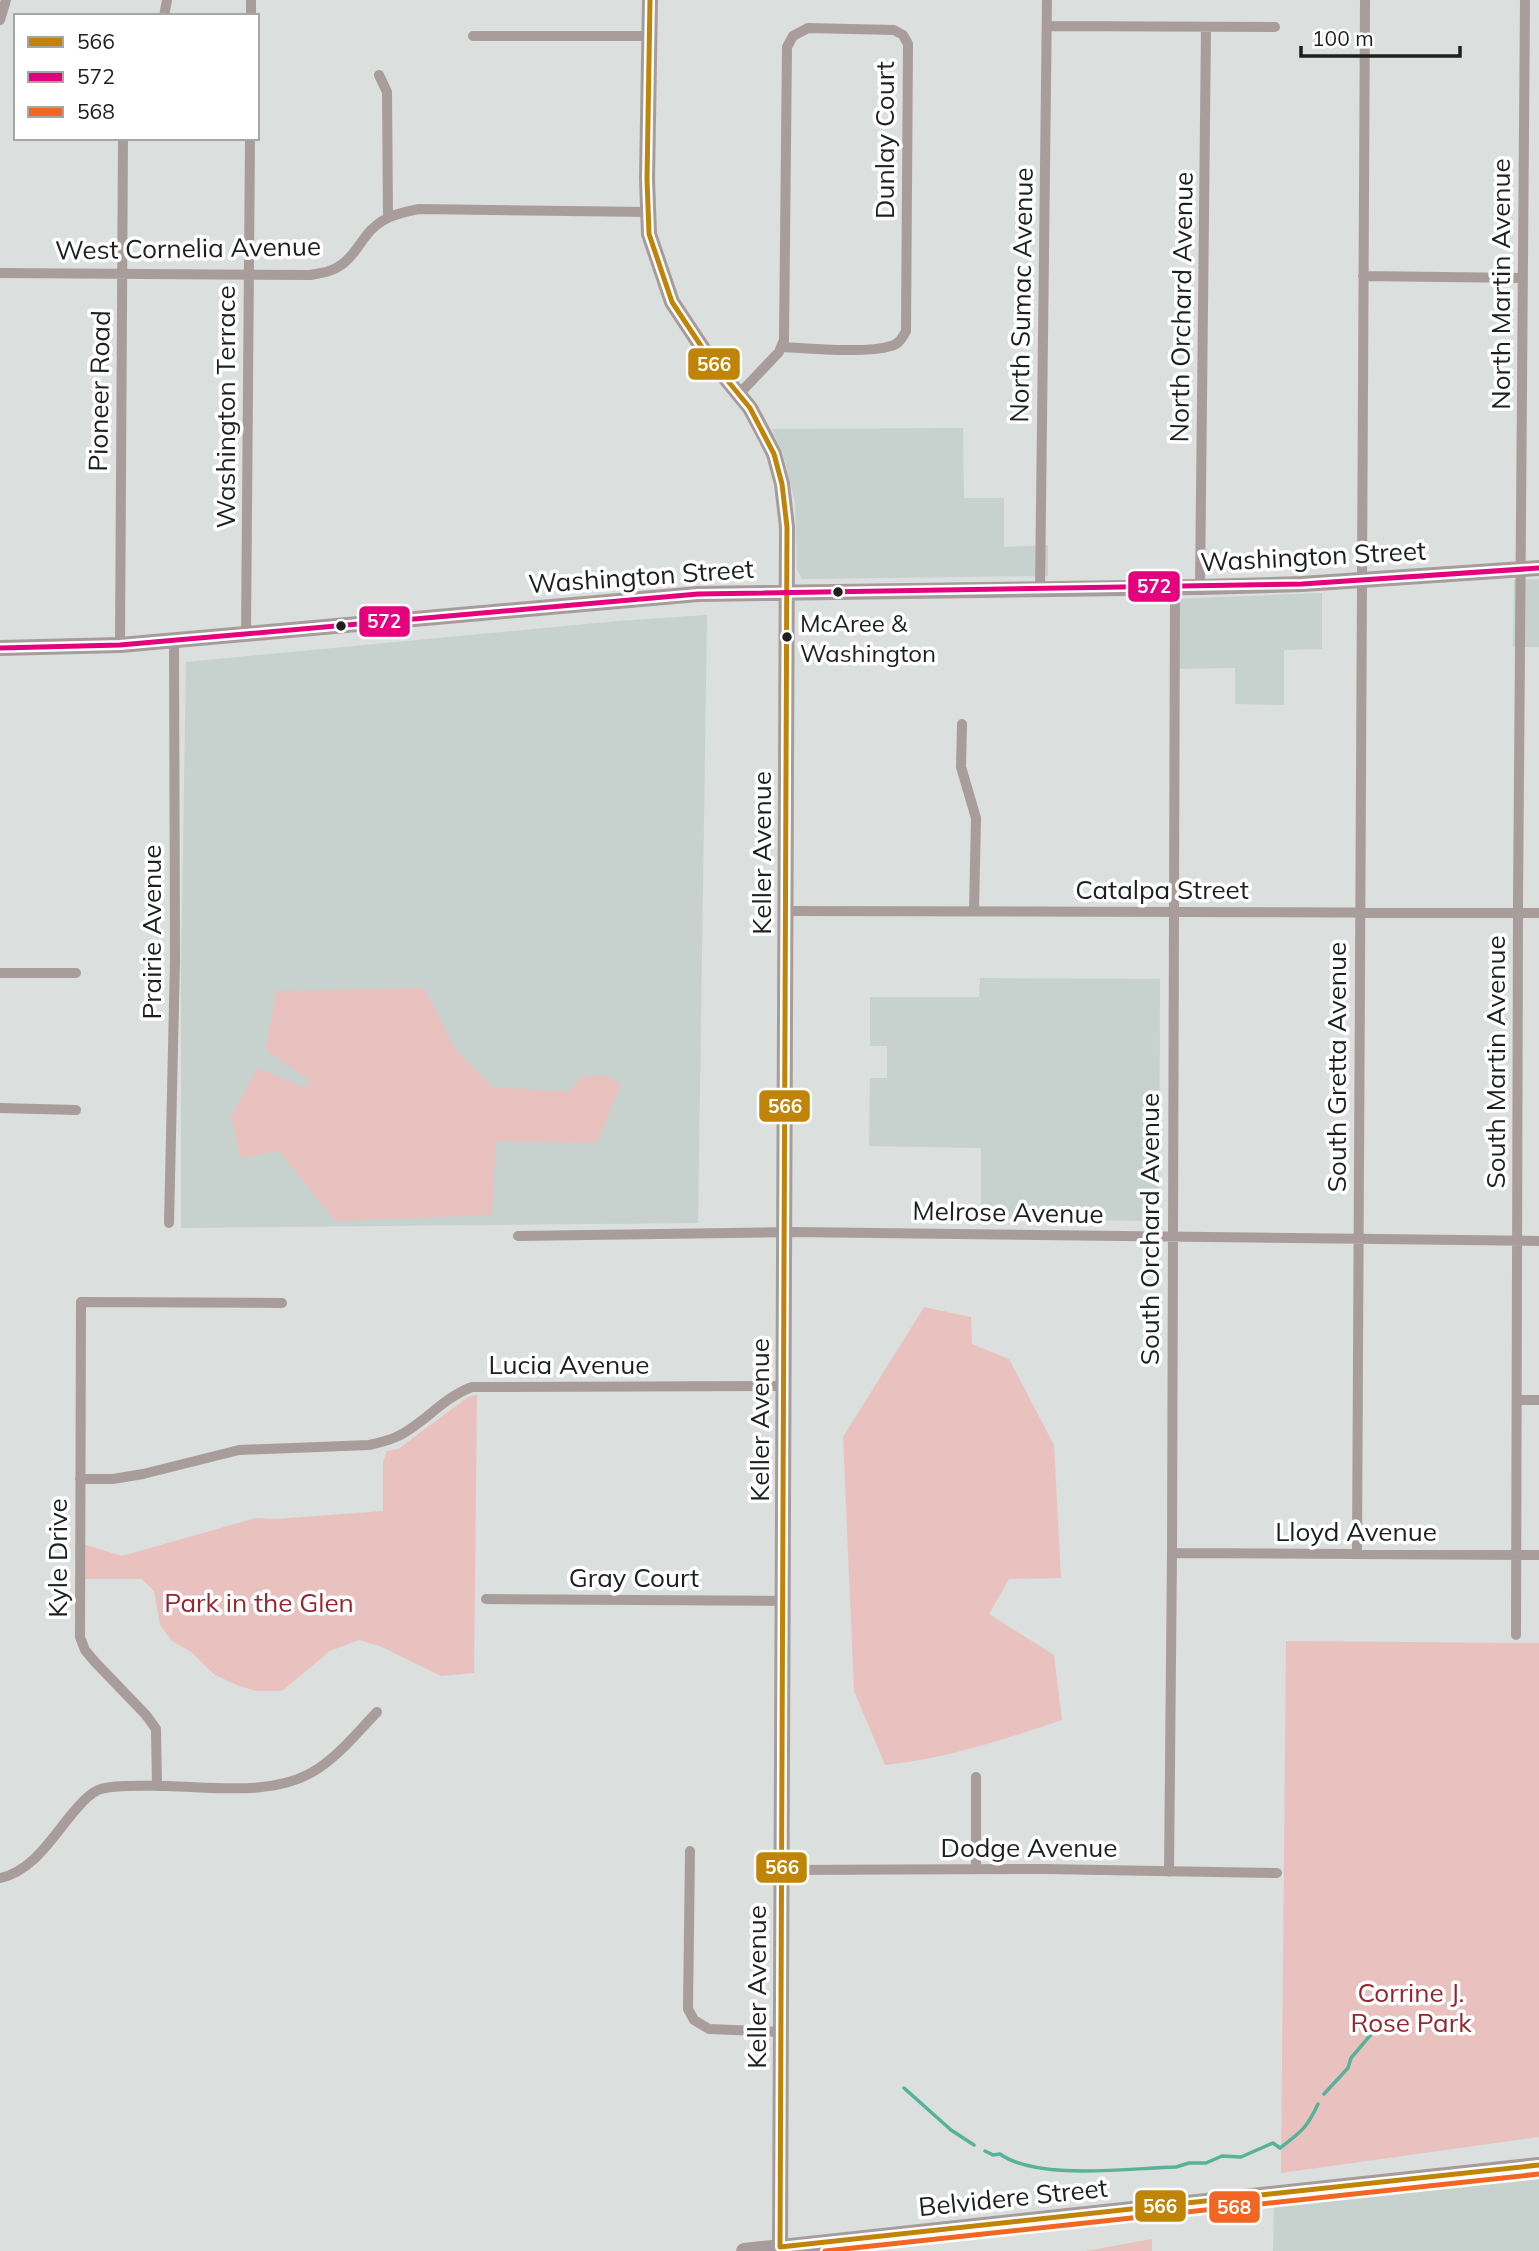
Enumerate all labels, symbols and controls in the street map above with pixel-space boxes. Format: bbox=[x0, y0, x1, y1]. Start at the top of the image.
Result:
legend bbox=[14, 14, 259, 140]
scale bar bbox=[1301, 14, 1460, 58]
text: 100 m bbox=[1312, 25, 1374, 51]
text: 566 bbox=[77, 28, 115, 54]
street label: Dunlay Court bbox=[868, 61, 901, 219]
text: 572 bbox=[77, 63, 115, 89]
text: 568 bbox=[77, 98, 115, 124]
street label: North Martin Avenue bbox=[1484, 158, 1517, 410]
street label: North Sumac Avenue bbox=[1002, 167, 1040, 423]
street label: North Orchard Avenue bbox=[1162, 171, 1200, 443]
street label: West Cornelia Avenue bbox=[55, 229, 321, 267]
street label: Washington Terrace bbox=[209, 285, 242, 529]
street label: Pioneer Road bbox=[81, 310, 117, 472]
line badge: 566 bbox=[687, 347, 741, 381]
text: 566 bbox=[697, 352, 731, 376]
street label: Washington Street bbox=[1199, 534, 1427, 578]
street label: Washington Street bbox=[527, 552, 755, 600]
line badge: 572 bbox=[1127, 570, 1181, 603]
text: 572 bbox=[1137, 574, 1171, 598]
unlabelled marker bbox=[831, 585, 845, 599]
line badge: 572 bbox=[358, 605, 411, 638]
place label: McAree & Washington bbox=[800, 608, 936, 668]
text: 572 bbox=[367, 609, 401, 633]
unlabelled marker bbox=[334, 619, 348, 633]
marker: McAree & Washington bbox=[780, 630, 794, 644]
street label: Keller Avenue bbox=[745, 771, 778, 935]
street label: Prairie Avenue bbox=[135, 845, 168, 1019]
street label: Catalpa Street bbox=[1075, 873, 1249, 906]
street label: South Martin Avenue bbox=[1479, 935, 1512, 1189]
street label: South Gretta Avenue bbox=[1320, 942, 1353, 1192]
line badge: 566 bbox=[758, 1089, 811, 1123]
street label: South Orchard Avenue bbox=[1133, 1093, 1166, 1365]
text: 566 bbox=[768, 1094, 802, 1118]
street label: Melrose Avenue bbox=[912, 1194, 1104, 1230]
street label: Keller Avenue bbox=[743, 1338, 776, 1502]
street label: Lucia Avenue bbox=[489, 1348, 649, 1381]
street label: Kyle Drive bbox=[41, 1498, 74, 1618]
street label: Lloyd Avenue bbox=[1275, 1515, 1437, 1548]
street label: Gray Court bbox=[569, 1561, 699, 1594]
park label: Park in the Glen bbox=[164, 1586, 354, 1619]
street label: Dodge Avenue bbox=[940, 1831, 1118, 1864]
line badge: 566 bbox=[755, 1851, 808, 1884]
text: 566 bbox=[765, 1855, 799, 1879]
street label: Keller Avenue bbox=[740, 1905, 773, 2069]
park label: Corrine J. Rose Park bbox=[1350, 1976, 1472, 2039]
street label: Belvidere Street bbox=[917, 2171, 1109, 2223]
line badge: 566 bbox=[1134, 2189, 1187, 2223]
line badge: 568 bbox=[1208, 2190, 1261, 2224]
text: 566 bbox=[1143, 2194, 1177, 2218]
text: 568 bbox=[1217, 2195, 1251, 2219]

